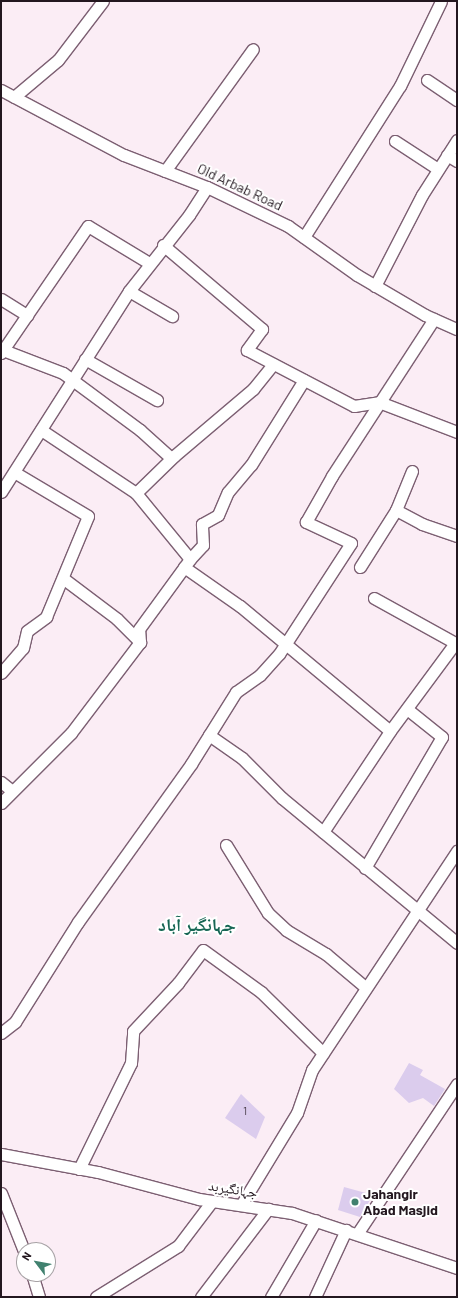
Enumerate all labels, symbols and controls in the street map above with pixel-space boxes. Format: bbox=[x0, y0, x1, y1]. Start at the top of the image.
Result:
street label: Old Arbab Road bbox=[195, 160, 285, 214]
district label: جہانگیر آباد bbox=[158, 913, 236, 935]
house number: 1 bbox=[243, 1104, 247, 1118]
street label: جہانگیربد bbox=[207, 1177, 259, 1201]
place label: Jahangir Abad Masjid bbox=[363, 1186, 438, 1218]
marker: Jahangir Abad Masjid bbox=[350, 1197, 360, 1207]
north arrow bbox=[16, 1242, 56, 1282]
text: N bbox=[19, 1249, 34, 1262]

